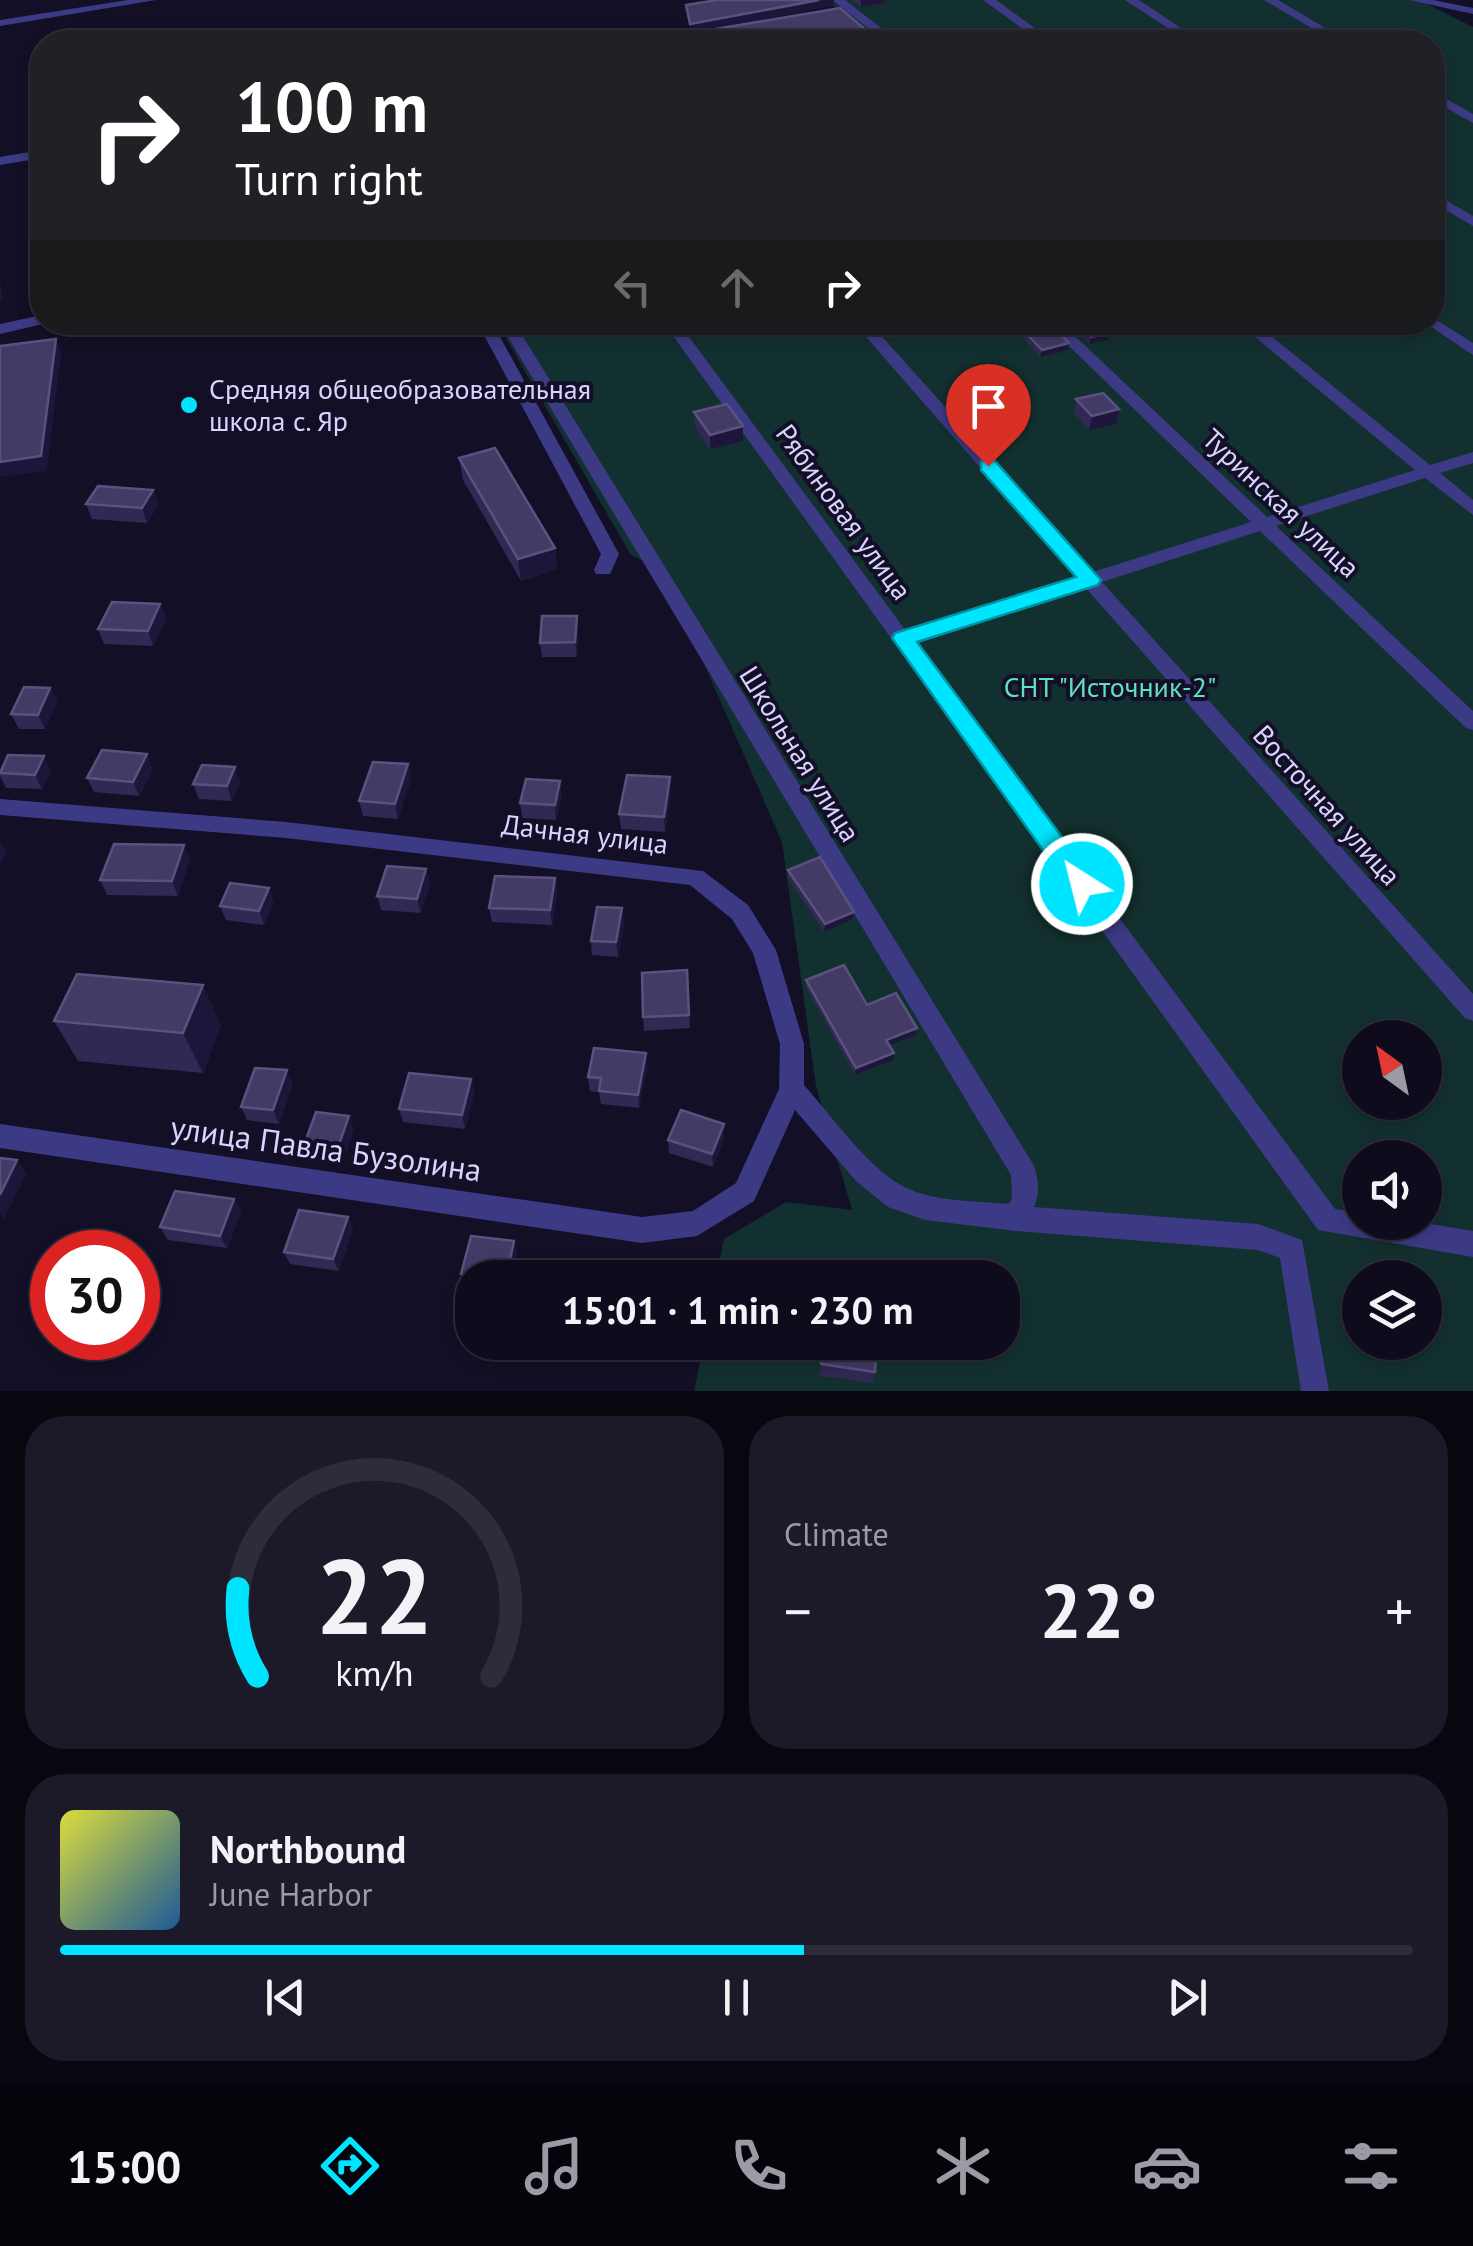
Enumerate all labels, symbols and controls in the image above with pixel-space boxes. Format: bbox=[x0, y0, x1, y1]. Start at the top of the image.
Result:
text: 100 m bbox=[235, 61, 428, 151]
icon: right bbox=[70, 70, 200, 200]
text: Turn right bbox=[235, 149, 423, 207]
icon: left bbox=[605, 260, 660, 315]
icon: ahead bbox=[710, 260, 765, 315]
icon: right bbox=[815, 260, 870, 315]
pin bbox=[946, 364, 1031, 467]
place label: Средняя общеобразовательная школа с. Яр bbox=[209, 370, 591, 439]
icon: arrive bbox=[961, 379, 1016, 434]
marker: Средняя общеобразовательная школа с. Яр bbox=[178, 394, 200, 416]
street label: Рябиновая улица bbox=[768, 416, 921, 607]
street label: Туринская улица bbox=[1195, 420, 1368, 585]
street label: Школьная улица bbox=[732, 659, 869, 849]
park label: СНТ "Источник-2" bbox=[1004, 668, 1216, 705]
street label: Восточная улица bbox=[1245, 716, 1409, 893]
street label: Дачная улица bbox=[500, 805, 670, 862]
position arrow bbox=[1030, 832, 1134, 936]
north arrow bbox=[1342, 1020, 1442, 1120]
map controls bbox=[1342, 1020, 1442, 1360]
street label: улица Павла Бузолина bbox=[168, 1105, 484, 1191]
button: sound bbox=[1342, 1140, 1442, 1240]
speed limit sign: 30 bbox=[30, 1230, 160, 1360]
button: layers bbox=[1342, 1260, 1442, 1360]
text: 15:01 · 1 min · 230 m bbox=[562, 1285, 913, 1334]
text: Climate bbox=[784, 1513, 889, 1555]
text: 22 bbox=[316, 1528, 433, 1663]
text: 22° bbox=[1040, 1562, 1157, 1659]
text: − bbox=[784, 1575, 812, 1646]
text: + bbox=[1385, 1575, 1413, 1646]
text: km/h bbox=[335, 1650, 414, 1696]
text: Northbound bbox=[210, 1824, 406, 1873]
text: June Harbor bbox=[210, 1873, 372, 1915]
icon: previous bbox=[258, 1970, 313, 2025]
icon: pause bbox=[709, 1970, 764, 2025]
icon: next bbox=[1160, 1970, 1215, 2025]
icon: directions bbox=[315, 2131, 385, 2201]
icon: music bbox=[519, 2131, 589, 2201]
icon: phone bbox=[724, 2131, 794, 2201]
icon: climate bbox=[928, 2131, 998, 2201]
icon: car bbox=[1132, 2131, 1202, 2201]
icon: filters bbox=[1336, 2131, 1406, 2201]
text: 15:00 bbox=[67, 2137, 181, 2195]

